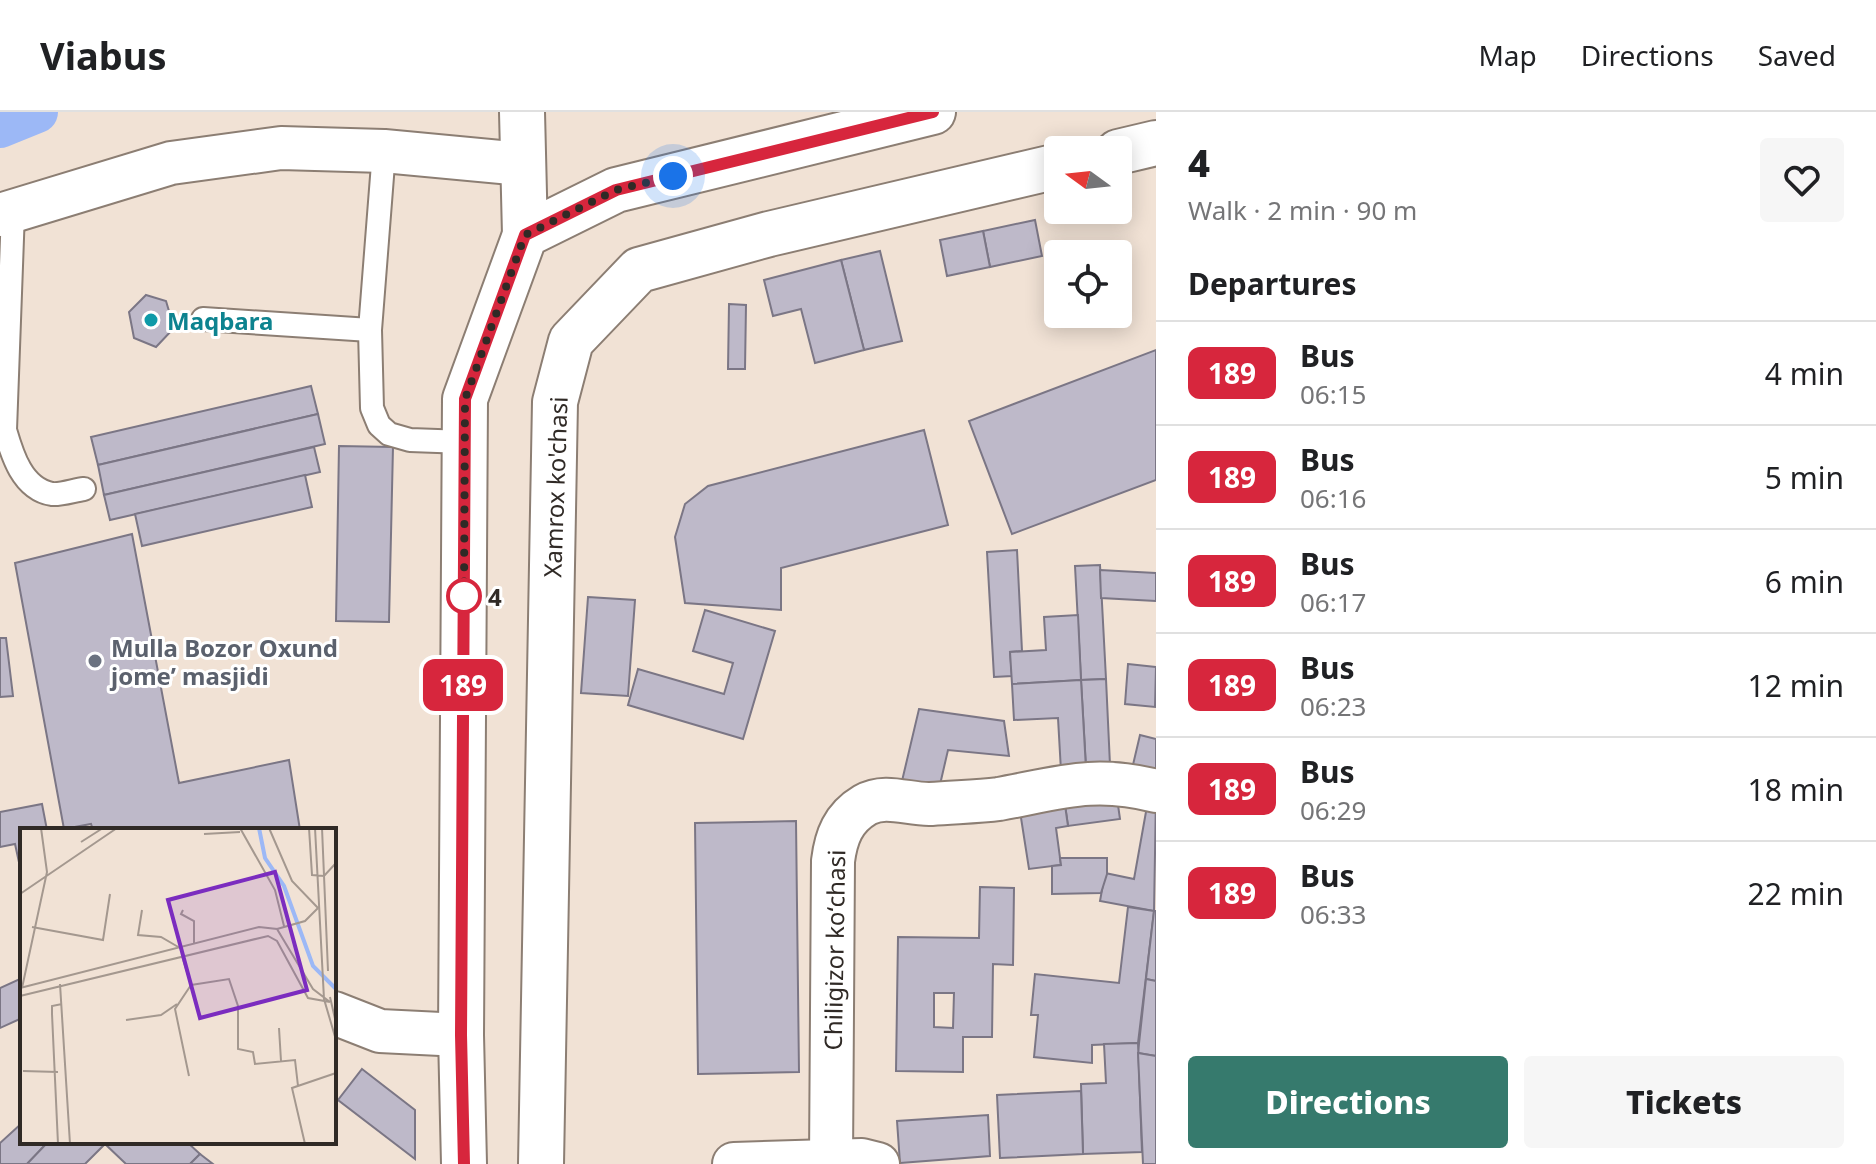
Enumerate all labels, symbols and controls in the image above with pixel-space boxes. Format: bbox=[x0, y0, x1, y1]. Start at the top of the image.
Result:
text: Viabus bbox=[40, 29, 167, 81]
text: Map bbox=[1478, 36, 1537, 74]
text: Directions bbox=[1581, 36, 1714, 74]
text: Saved bbox=[1758, 36, 1836, 74]
north arrow bbox=[1044, 136, 1132, 224]
map controls bbox=[1044, 136, 1132, 328]
text: 4 bbox=[1188, 136, 1210, 188]
button: heart bbox=[1760, 138, 1844, 222]
your location bbox=[653, 156, 693, 196]
text: Walk · 2 min · 90 m bbox=[1188, 192, 1417, 228]
button: locate bbox=[1044, 240, 1132, 328]
text: Departures bbox=[1188, 263, 1357, 304]
place label: Maqbara bbox=[167, 304, 273, 337]
marker: Maqbara bbox=[142, 311, 160, 329]
text: Bus bbox=[1300, 335, 1355, 376]
text: 4 min bbox=[1765, 353, 1844, 394]
text: 189 bbox=[1208, 354, 1256, 392]
text: 06:15 bbox=[1300, 376, 1366, 412]
street label: Xamrox ko'chasi bbox=[535, 396, 575, 578]
text: Bus bbox=[1300, 439, 1355, 480]
text: 5 min bbox=[1765, 457, 1844, 498]
text: 189 bbox=[1208, 458, 1256, 496]
text: 06:16 bbox=[1300, 480, 1366, 516]
text: Bus bbox=[1300, 543, 1355, 584]
text: 6 min bbox=[1765, 561, 1844, 602]
text: 189 bbox=[1208, 562, 1256, 600]
marker: 4 bbox=[447, 579, 481, 613]
place label: 4 bbox=[488, 580, 502, 613]
text: 06:17 bbox=[1300, 584, 1366, 620]
place label: Mulla Bozor Oxund jome’ masjidi bbox=[109, 631, 338, 692]
text: Bus bbox=[1300, 647, 1355, 688]
marker: Mulla Bozor Oxund jome’ masjidi bbox=[86, 652, 104, 670]
line badge: 189 bbox=[417, 659, 509, 711]
text: 12 min bbox=[1748, 665, 1844, 706]
text: 189 bbox=[439, 666, 487, 704]
text: 189 bbox=[1208, 666, 1256, 704]
text: 06:23 bbox=[1300, 688, 1366, 724]
text: Bus bbox=[1300, 751, 1355, 792]
text: 18 min bbox=[1748, 769, 1844, 810]
text: 189 bbox=[1208, 770, 1256, 808]
text: 06:29 bbox=[1300, 792, 1366, 828]
inset map bbox=[20, 828, 336, 1144]
street label: Chiligizor koʻchasi bbox=[816, 849, 852, 1051]
text: Bus bbox=[1300, 855, 1355, 896]
text: 22 min bbox=[1748, 873, 1844, 914]
text: 189 bbox=[1208, 874, 1256, 912]
text: 06:33 bbox=[1300, 896, 1366, 932]
button: Directions bbox=[1188, 1056, 1508, 1148]
button: Tickets bbox=[1524, 1056, 1844, 1148]

